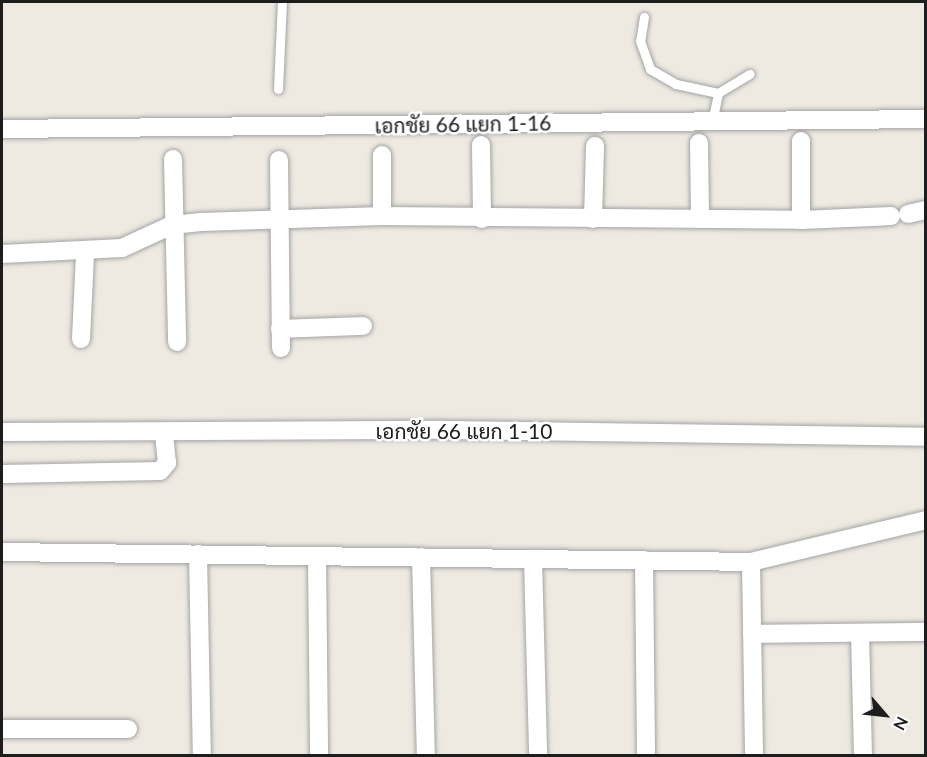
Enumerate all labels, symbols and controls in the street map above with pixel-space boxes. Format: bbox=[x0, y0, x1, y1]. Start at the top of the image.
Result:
street label: เอกชัย 66 แยก 1-16 bbox=[374, 110, 552, 138]
street label: เอกชัย 66 แยก 1-10 bbox=[376, 418, 552, 444]
north arrow bbox=[855, 685, 915, 745]
text: N bbox=[890, 714, 913, 734]

